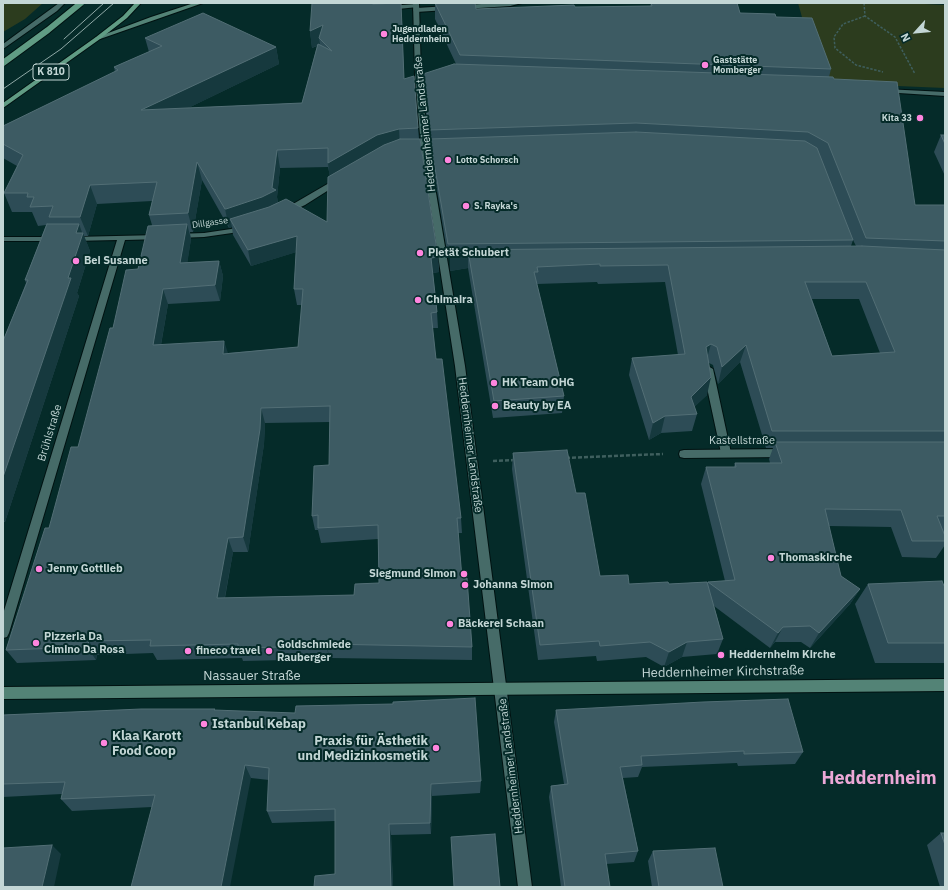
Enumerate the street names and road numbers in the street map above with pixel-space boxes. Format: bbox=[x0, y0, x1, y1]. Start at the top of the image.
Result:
street label: Heddernheimer Landstraße bbox=[411, 56, 439, 192]
road number: K 810 bbox=[33, 64, 69, 80]
street label: Dillgasse bbox=[191, 215, 229, 231]
street label: Heddernheimer Landstraße bbox=[455, 377, 485, 513]
street label: Brühlstraße bbox=[35, 403, 65, 463]
street label: Kastellstraße bbox=[709, 434, 775, 448]
street label: Heddernheimer Kirchstraße bbox=[641, 663, 805, 681]
street label: Nassauer Straße bbox=[203, 668, 301, 684]
street label: Heddernheimer Landstraße bbox=[496, 698, 526, 834]

